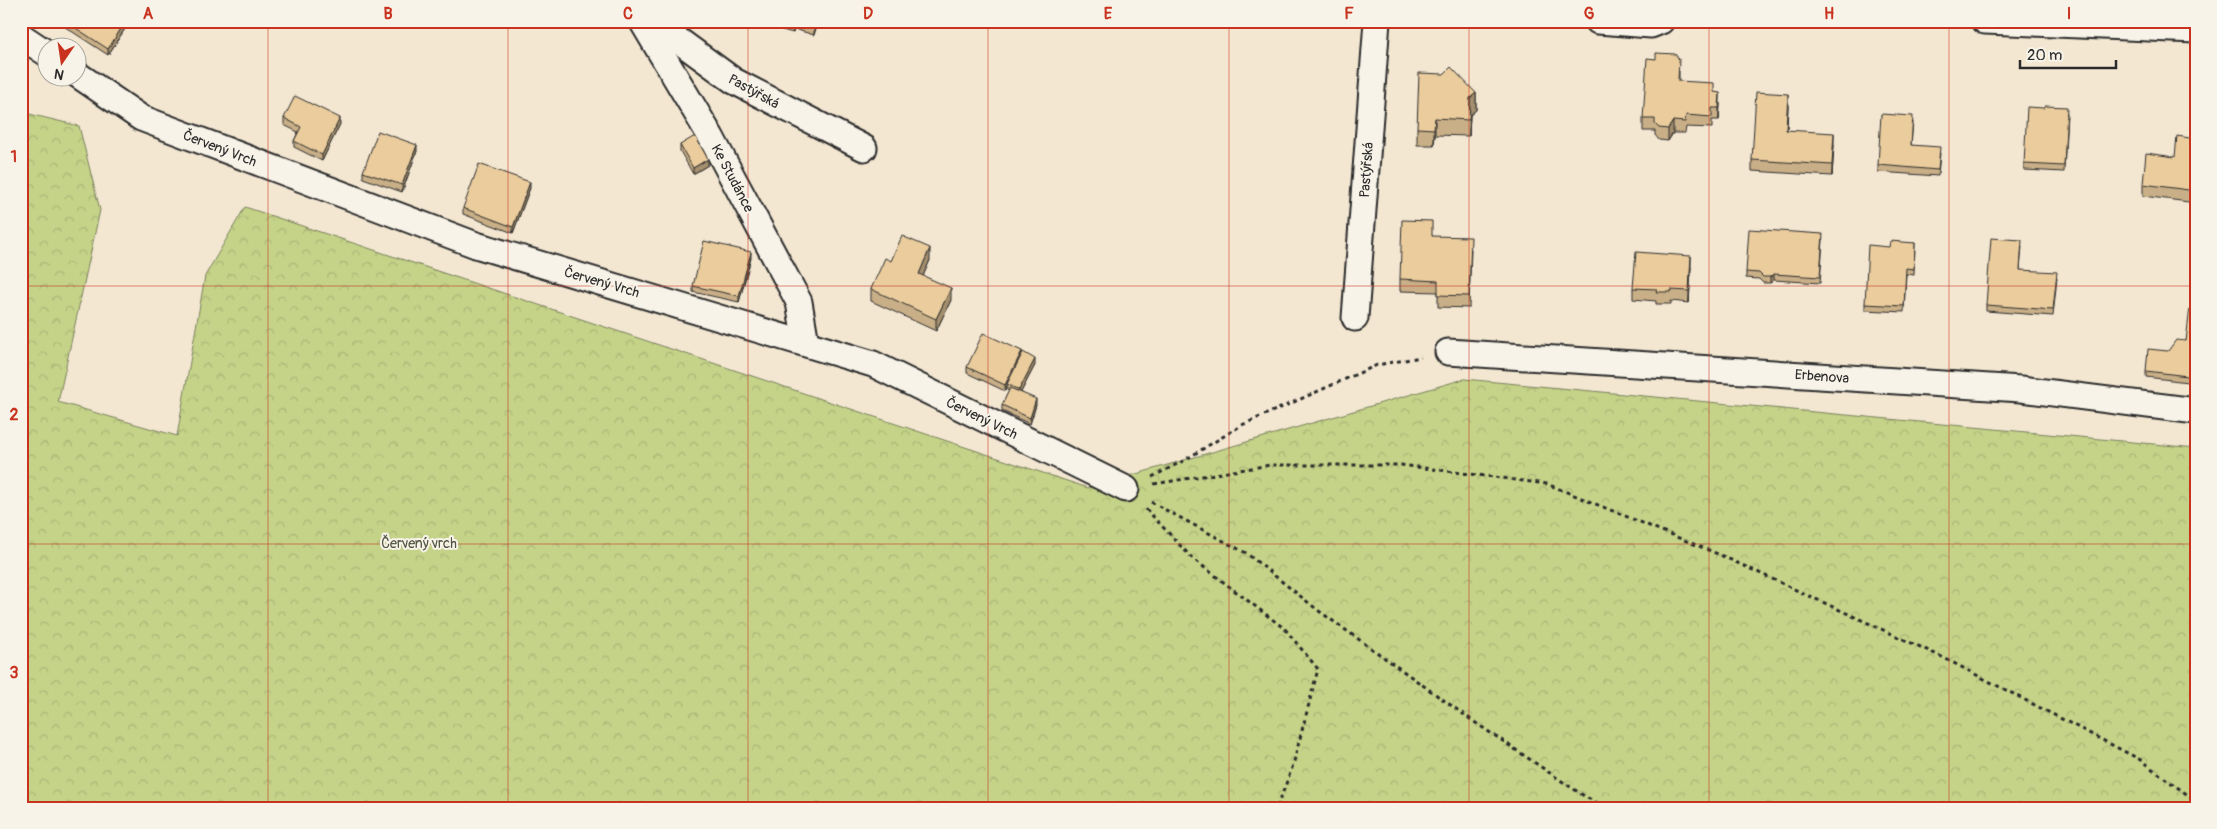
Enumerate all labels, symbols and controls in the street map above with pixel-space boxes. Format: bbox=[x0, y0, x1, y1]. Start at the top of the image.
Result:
text: A bbox=[143, 4, 154, 24]
text: B bbox=[383, 4, 393, 24]
text: C bbox=[623, 4, 633, 24]
text: D bbox=[863, 4, 873, 24]
text: E bbox=[1104, 4, 1113, 24]
text: F bbox=[1344, 4, 1354, 24]
text: G bbox=[1584, 4, 1595, 24]
text: H bbox=[1824, 4, 1834, 24]
text: I bbox=[2067, 4, 2071, 24]
north arrow bbox=[38, 38, 88, 88]
scale bar bbox=[2020, 38, 2116, 70]
text: 20 m bbox=[2027, 46, 2062, 65]
text: N bbox=[53, 65, 66, 84]
street label: Pastýřská bbox=[725, 71, 782, 112]
street label: Červený Vrch bbox=[181, 126, 259, 170]
street label: Ke Studánce bbox=[708, 141, 758, 215]
street label: Pastýřská bbox=[1356, 142, 1377, 198]
text: 1 bbox=[11, 147, 17, 167]
street label: Červený Vrch bbox=[562, 263, 642, 301]
street label: Erbenova bbox=[1794, 366, 1850, 387]
street label: Červený Vrch bbox=[943, 393, 1021, 443]
text: 2 bbox=[10, 405, 19, 425]
park label: Červený vrch bbox=[381, 534, 457, 552]
text: 3 bbox=[10, 663, 19, 683]

